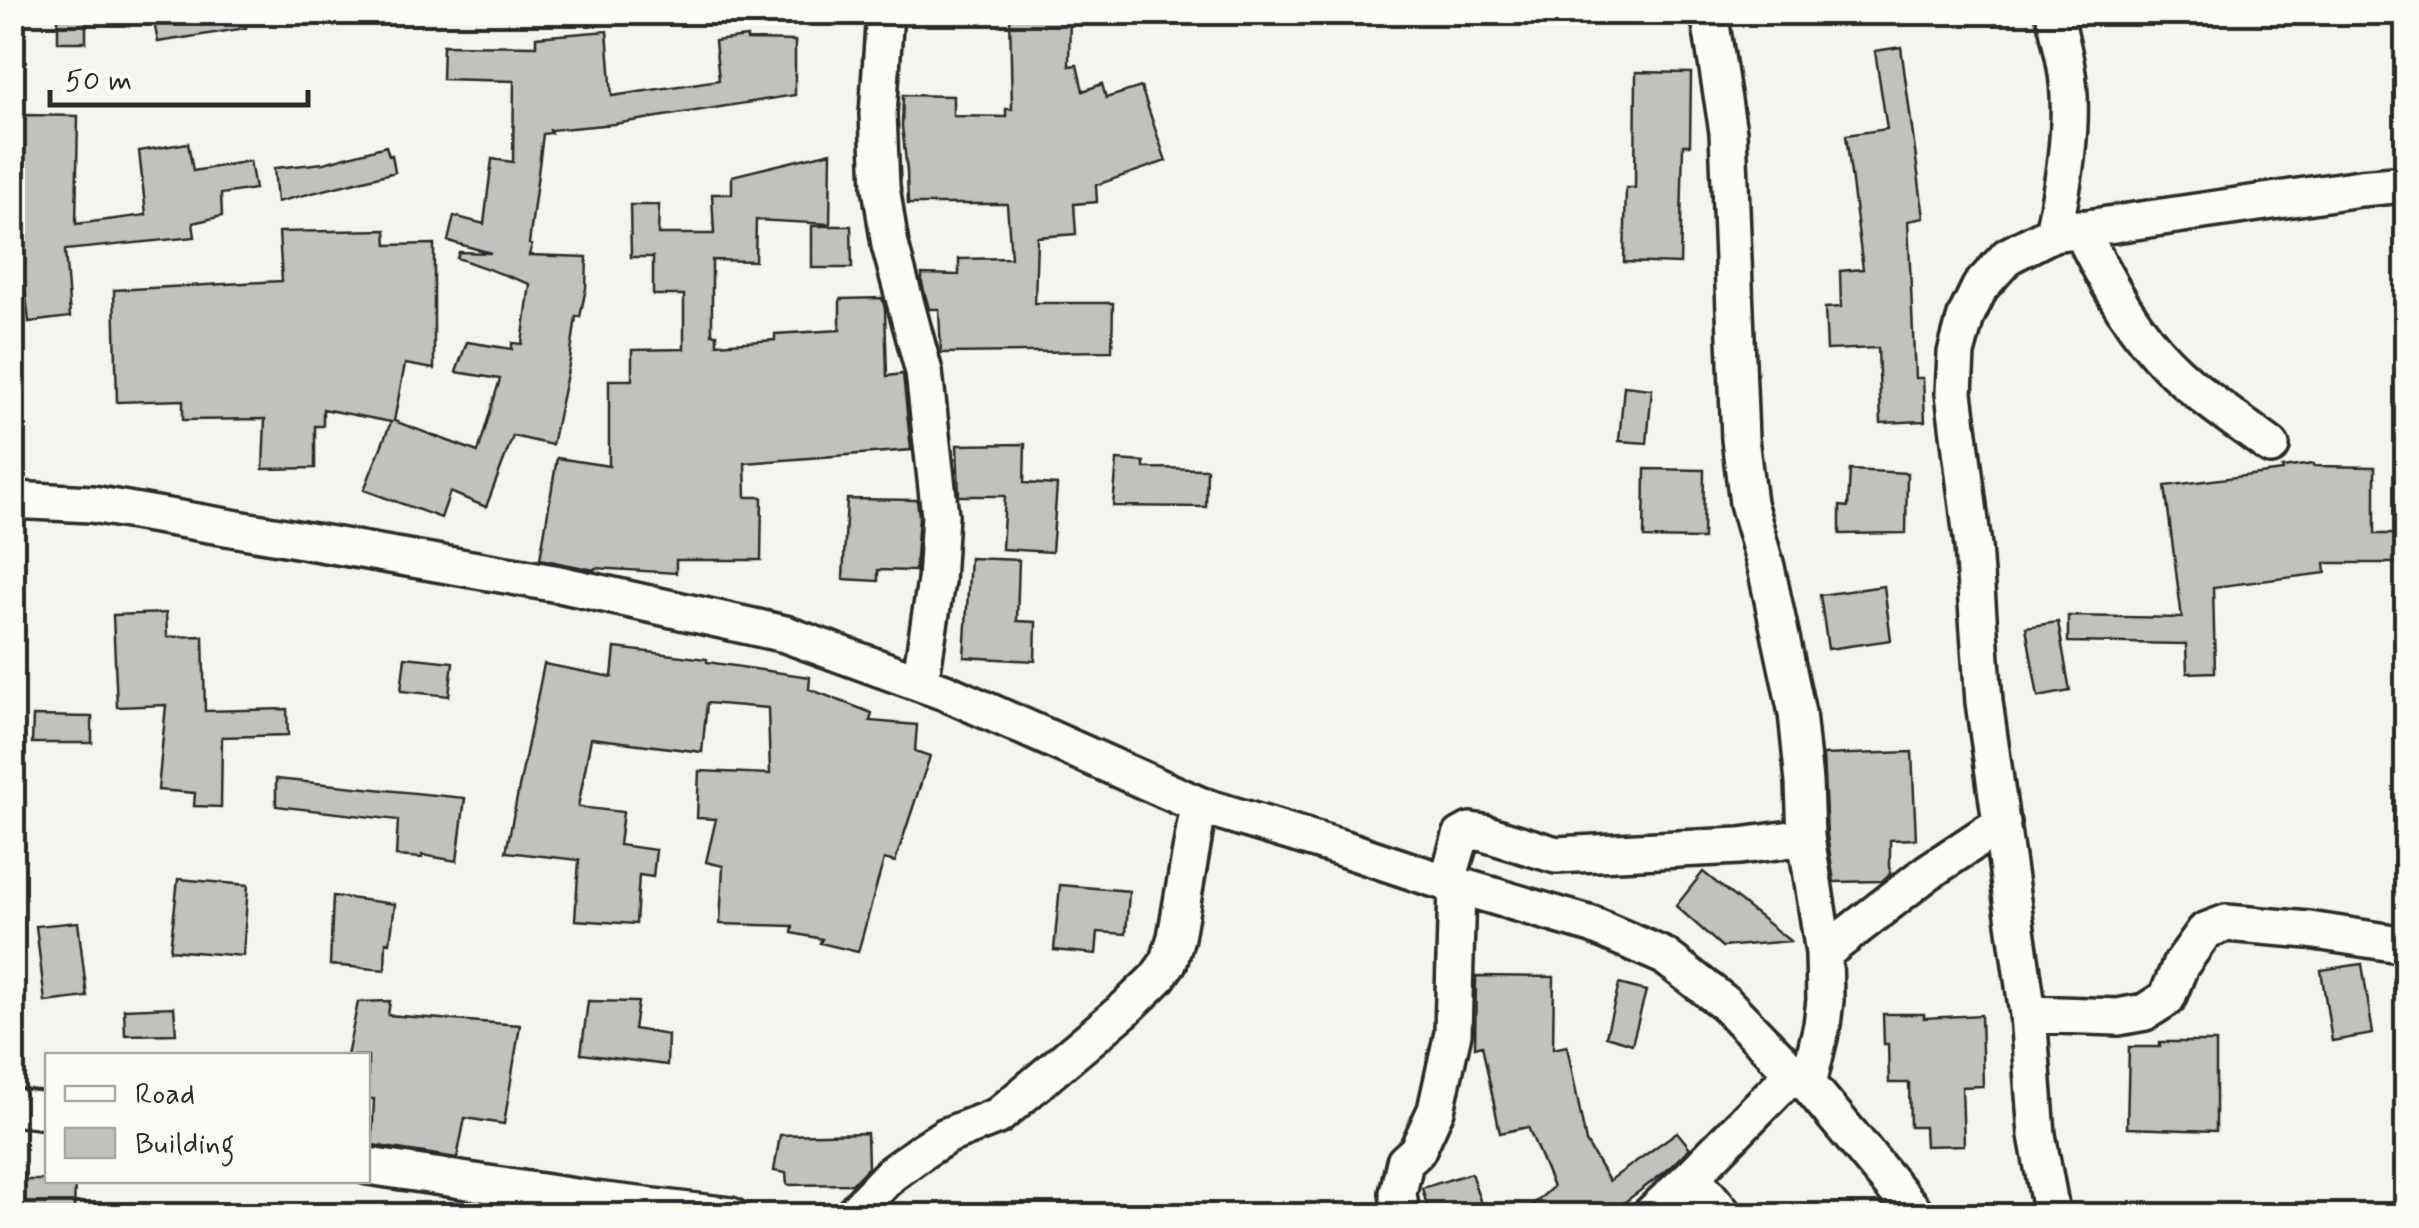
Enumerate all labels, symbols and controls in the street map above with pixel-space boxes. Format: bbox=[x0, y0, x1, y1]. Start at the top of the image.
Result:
scale bar bbox=[50, 45, 308, 107]
text: 50 m bbox=[65, 62, 132, 101]
legend bbox=[45, 1053, 370, 1183]
text: Road bbox=[135, 1075, 195, 1114]
text: Building bbox=[135, 1125, 234, 1167]

